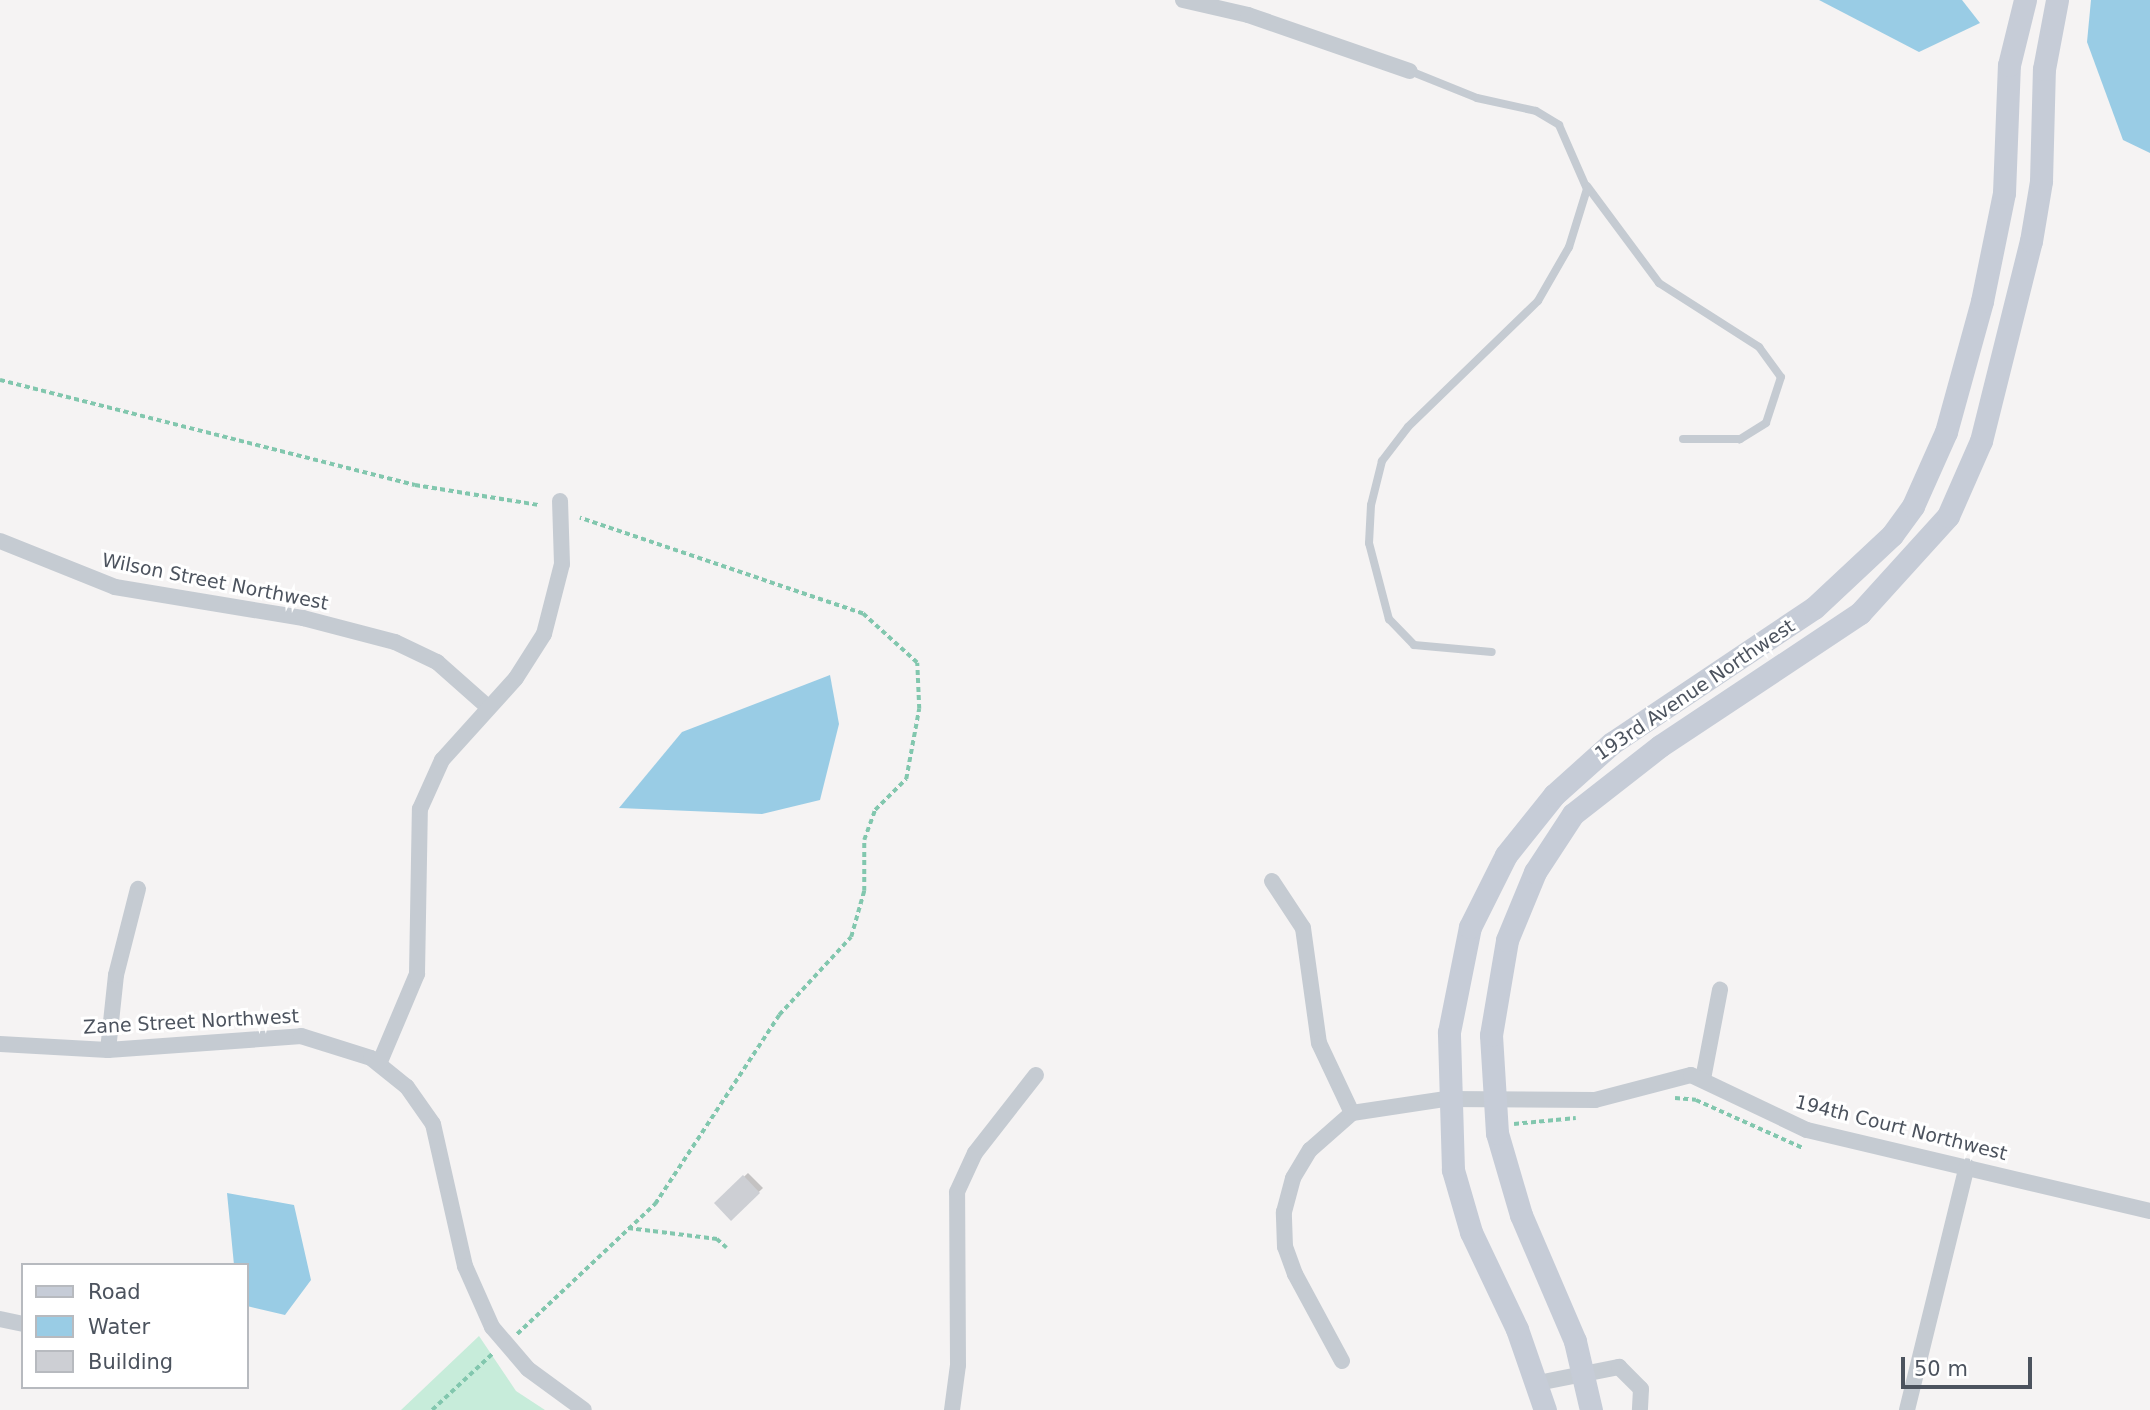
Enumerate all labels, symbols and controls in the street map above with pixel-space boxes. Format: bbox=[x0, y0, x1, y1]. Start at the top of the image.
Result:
street label: Wilson Street Northwest bbox=[100, 549, 330, 615]
street label: 193rd Avenue Northwest bbox=[1591, 615, 1799, 765]
street label: Zane Street Northwest bbox=[83, 1005, 299, 1039]
street label: 194th Court Northwest bbox=[1793, 1091, 2009, 1165]
legend bbox=[21, 1263, 248, 1389]
text: Road bbox=[88, 1280, 141, 1304]
text: Water bbox=[88, 1315, 150, 1339]
scale bar bbox=[1905, 1344, 2036, 1388]
text: Building bbox=[88, 1350, 173, 1374]
text: 50 m bbox=[1914, 1357, 1968, 1381]

